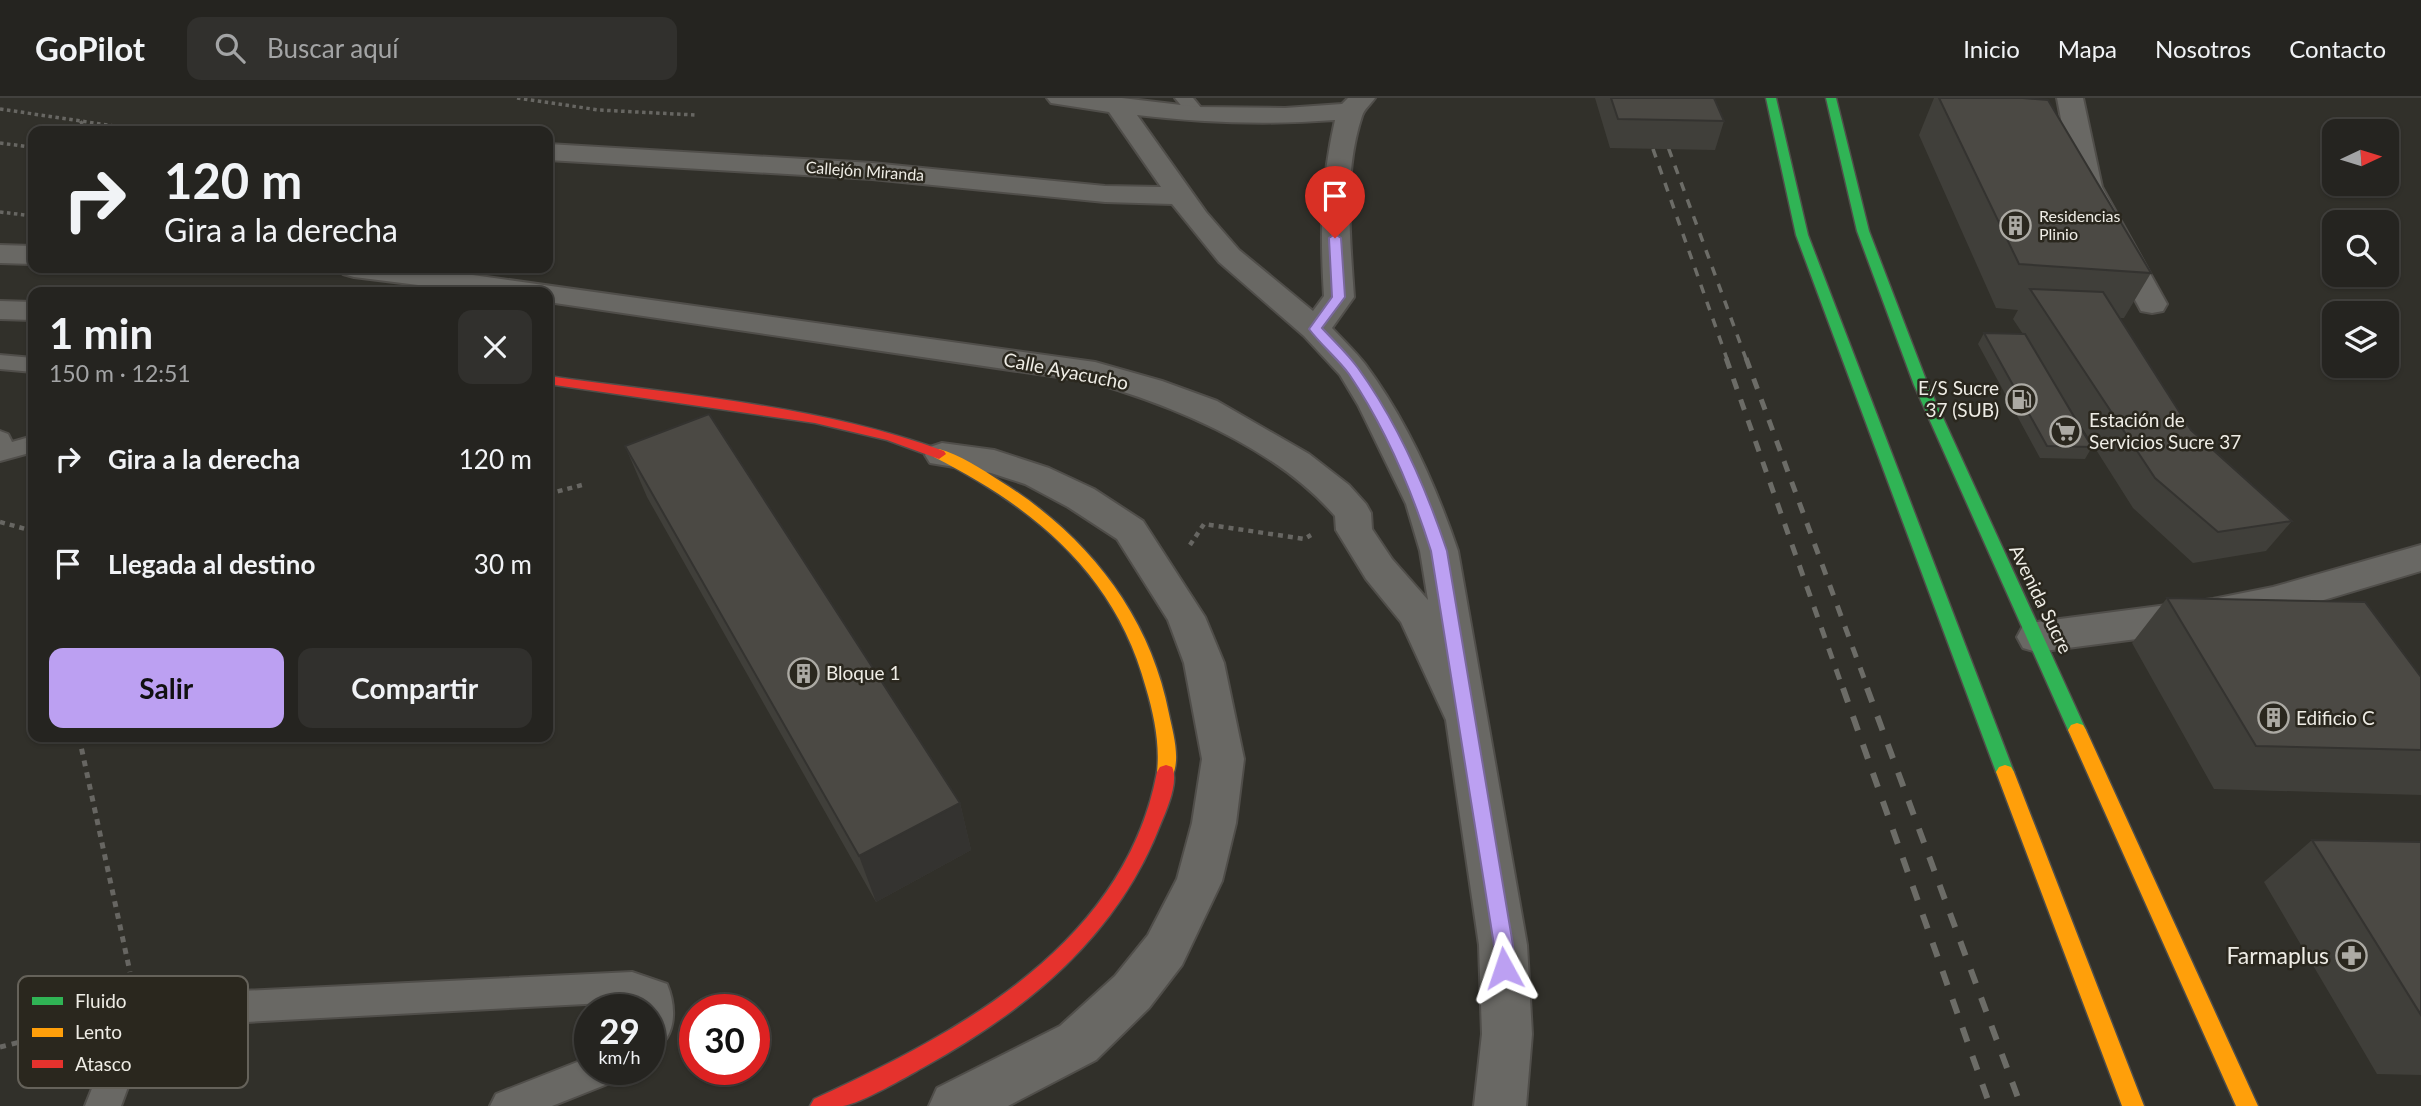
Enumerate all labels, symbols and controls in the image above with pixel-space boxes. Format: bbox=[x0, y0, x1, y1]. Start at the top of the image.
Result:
search box bbox=[187, 17, 677, 80]
text: GoPilot bbox=[35, 28, 145, 68]
icon: search bbox=[211, 29, 249, 67]
text: Buscar aquí bbox=[267, 32, 399, 64]
text: Inicio bbox=[1963, 34, 2020, 63]
text: Mapa bbox=[2058, 34, 2117, 63]
text: Nosotros bbox=[2155, 34, 2251, 63]
text: Contacto bbox=[2289, 34, 2386, 63]
north arrow bbox=[2322, 119, 2399, 196]
map controls bbox=[2322, 119, 2399, 378]
text: 120 m bbox=[164, 151, 302, 209]
icon: right bbox=[49, 154, 140, 245]
street label: Callejón Miranda bbox=[805, 157, 925, 184]
pin bbox=[1305, 166, 1365, 238]
icon: arrive bbox=[1316, 177, 1354, 215]
place label: Residencias Plinio bbox=[2039, 206, 2120, 243]
building icon: Residencias Plinio bbox=[1999, 208, 2033, 242]
text: Gira a la derecha bbox=[164, 210, 398, 249]
button: search bbox=[2322, 210, 2399, 287]
button: layers bbox=[2322, 301, 2399, 378]
text: 1 min bbox=[49, 308, 153, 358]
button: close bbox=[458, 310, 532, 384]
street label: Calle Ayacucho bbox=[1002, 347, 1130, 394]
text: 150 m · 12:51 bbox=[49, 359, 191, 387]
place label: E/S Sucre 37 (SUB) bbox=[1918, 376, 1999, 421]
fuel station icon: E/S Sucre 37 (SUB) bbox=[2005, 382, 2039, 416]
place label: Estación de Servicios Sucre 37 bbox=[2089, 408, 2241, 453]
supermarket icon: Estación de Servicios Sucre 37 bbox=[2049, 414, 2083, 448]
icon: right bbox=[49, 440, 87, 478]
text: Gira a la derecha bbox=[108, 443, 300, 475]
text: 120 m bbox=[459, 443, 532, 475]
street label: Avenida Sucre bbox=[2005, 541, 2078, 657]
icon: arrive bbox=[49, 545, 87, 583]
text: Llegada al destino bbox=[108, 548, 315, 580]
text: 30 m bbox=[474, 548, 532, 580]
button: Salir bbox=[49, 648, 284, 728]
button: Compartir bbox=[298, 648, 532, 728]
building icon: Bloque 1 bbox=[786, 656, 820, 690]
place label: Bloque 1 bbox=[826, 661, 901, 684]
building icon: Edificio C bbox=[2256, 701, 2290, 735]
place label: Edificio C bbox=[2296, 706, 2375, 729]
position arrow bbox=[1467, 931, 1541, 1005]
pharmacy icon: Farmaplus bbox=[2335, 939, 2369, 973]
place label: Farmaplus bbox=[2226, 941, 2329, 969]
legend bbox=[18, 976, 248, 1088]
text: Fluido bbox=[75, 989, 127, 1012]
speed limit sign: 30 bbox=[679, 994, 770, 1085]
text: 29 bbox=[599, 1009, 640, 1051]
text: Lento bbox=[75, 1020, 122, 1043]
text: km/h bbox=[598, 1046, 641, 1068]
text: Atasco bbox=[75, 1052, 131, 1075]

